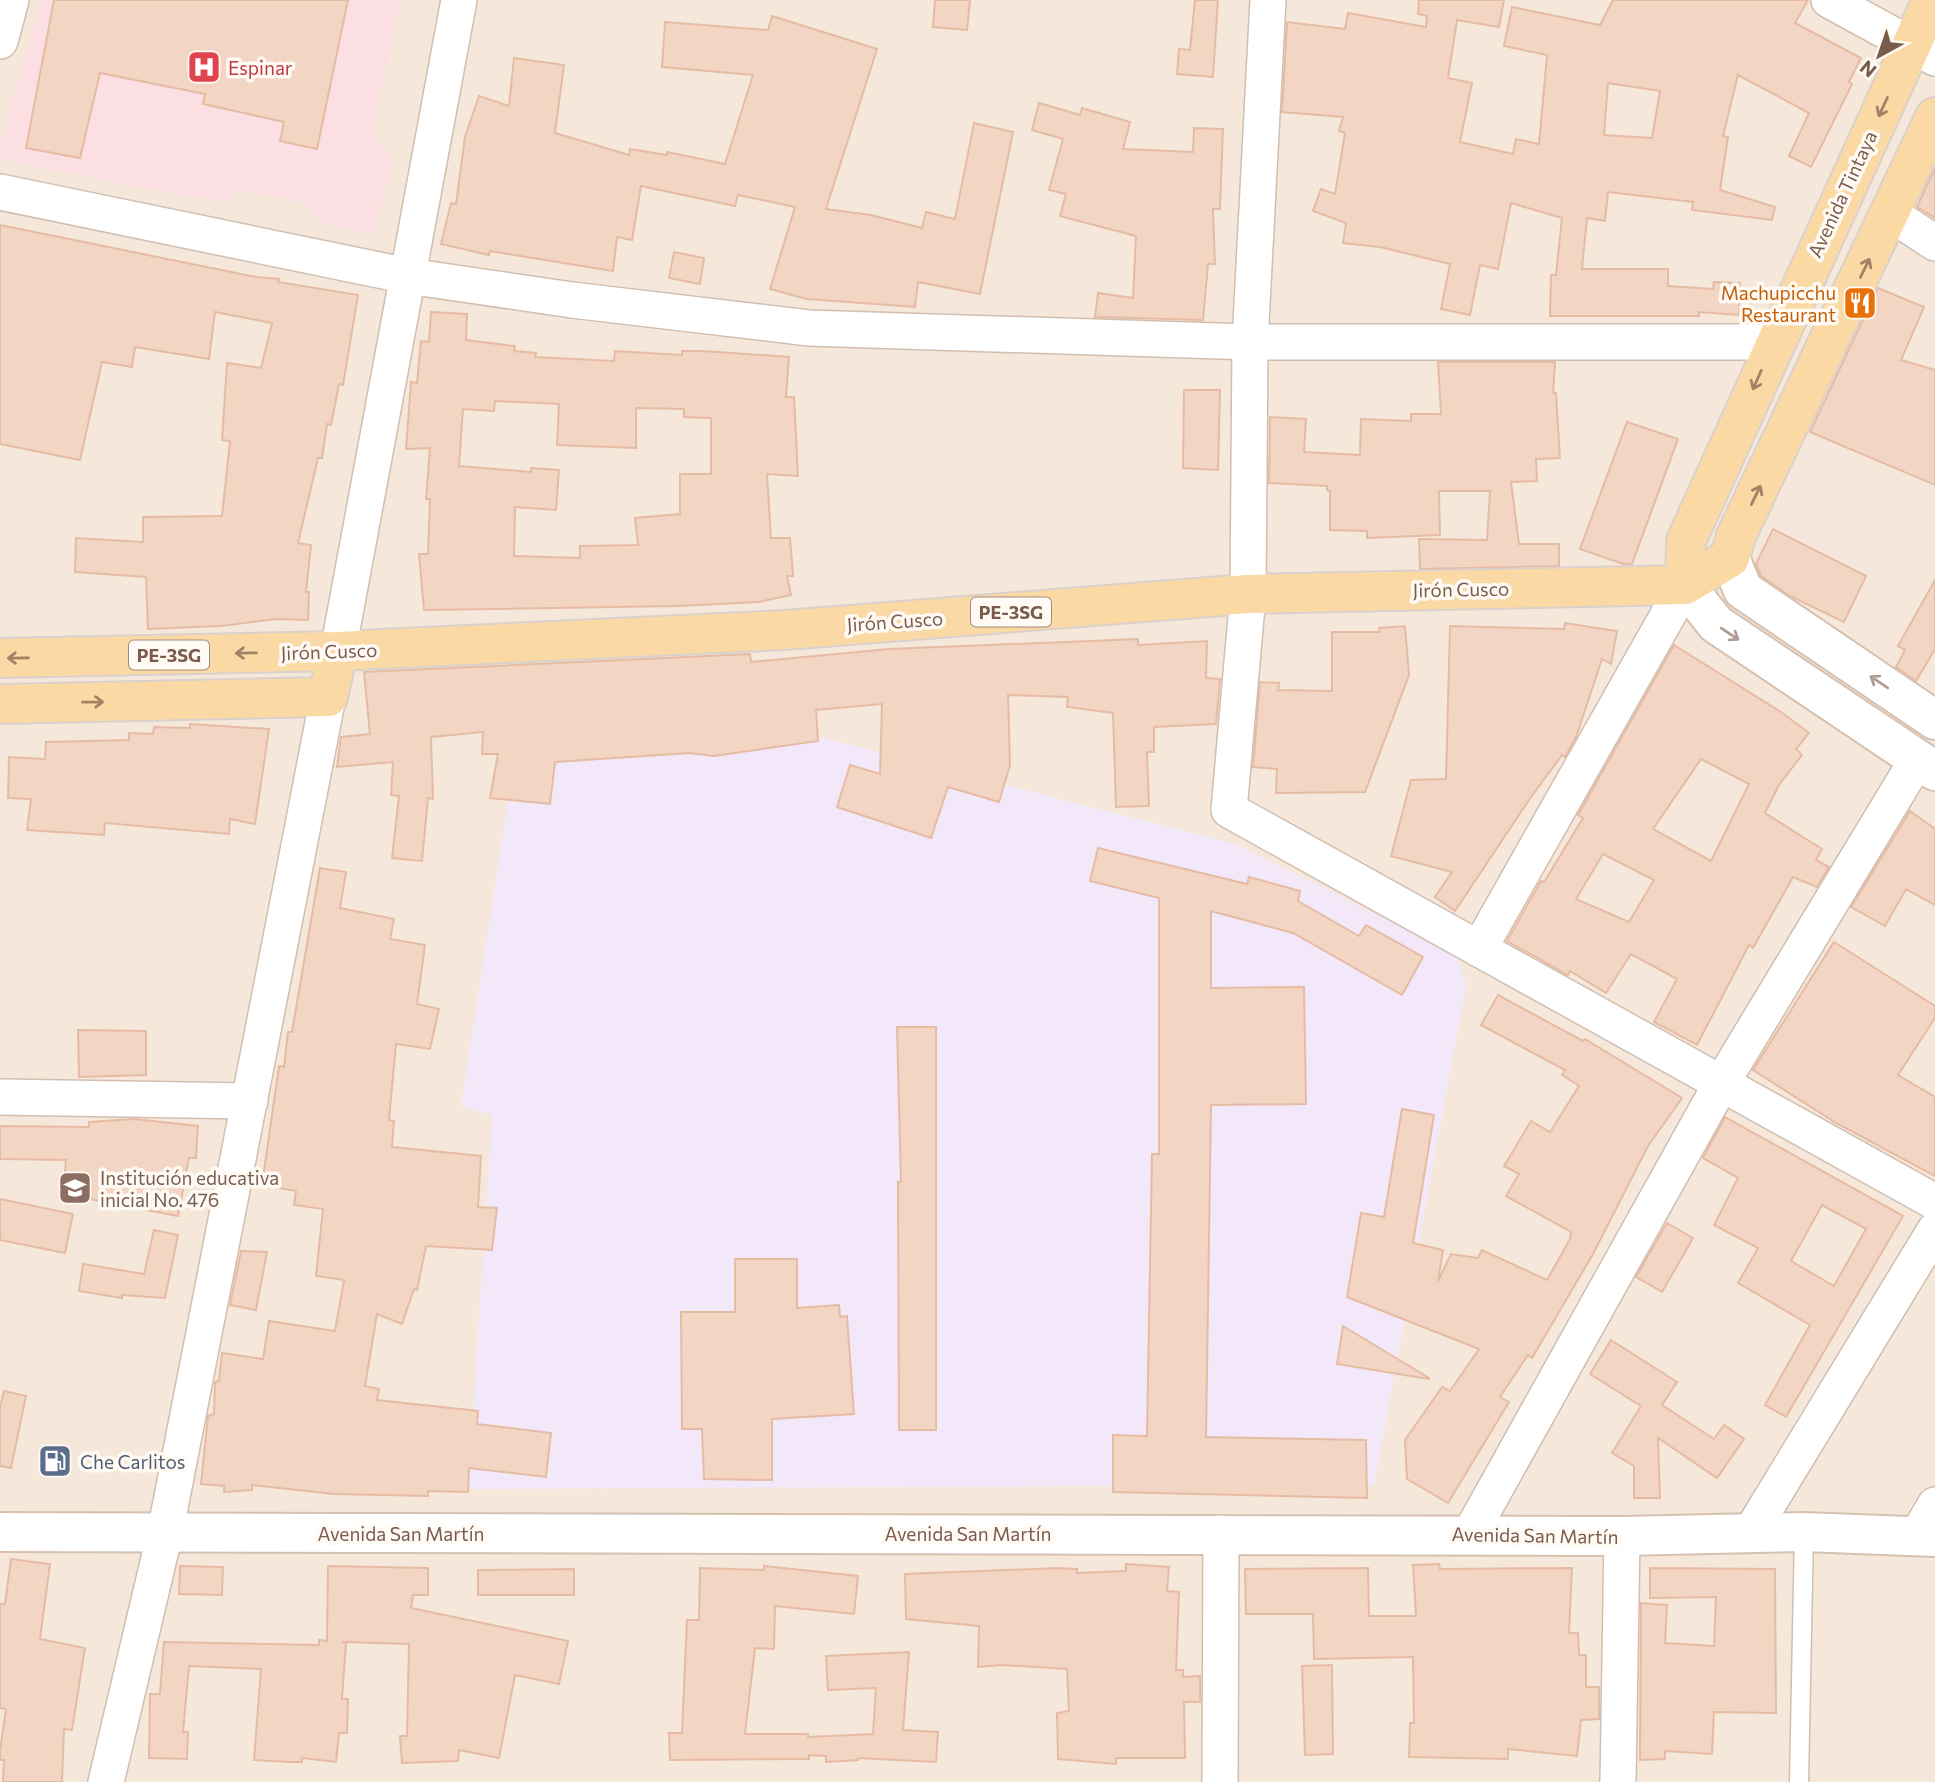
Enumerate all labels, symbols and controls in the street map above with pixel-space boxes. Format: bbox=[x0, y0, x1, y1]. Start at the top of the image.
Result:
north arrow bbox=[1844, 21, 1914, 91]
hospital icon: Espinar bbox=[185, 48, 223, 86]
place label: Espinar bbox=[228, 56, 293, 79]
text: N bbox=[1855, 56, 1881, 83]
one-way arrow bbox=[1876, 95, 1889, 117]
street label: Avenida Tintaya bbox=[1803, 127, 1881, 261]
one-way arrow bbox=[1859, 258, 1872, 279]
place label: Machupicchu Restaurant bbox=[1721, 281, 1836, 326]
restaurant icon: Machupicchu Restaurant bbox=[1841, 284, 1879, 322]
one-way arrow bbox=[1750, 369, 1763, 390]
one-way arrow bbox=[1749, 485, 1763, 506]
street label: Jirón Cusco bbox=[1413, 577, 1509, 601]
road number: PE-3SG bbox=[971, 598, 1051, 626]
street label: Jirón Cusco bbox=[846, 606, 944, 636]
one-way arrow bbox=[1720, 628, 1740, 642]
street label: Jirón Cusco bbox=[280, 638, 378, 664]
road number: PE-3SG bbox=[129, 640, 209, 670]
one-way arrow bbox=[234, 646, 257, 660]
one-way arrow bbox=[7, 651, 30, 664]
one-way arrow bbox=[1869, 675, 1889, 689]
one-way arrow bbox=[81, 695, 104, 709]
place label: Institución educativa inicial No. 476 bbox=[100, 1166, 279, 1211]
school or university icon: Institución educativa inicial No. 476 bbox=[56, 1169, 94, 1207]
fuel station icon: Che Carlitos bbox=[36, 1442, 74, 1480]
place label: Che Carlitos bbox=[80, 1450, 185, 1473]
street label: Avenida San Martín bbox=[318, 1522, 484, 1545]
street label: Avenida San Martín bbox=[885, 1522, 1051, 1545]
street label: Avenida San Martín bbox=[1451, 1522, 1619, 1548]

